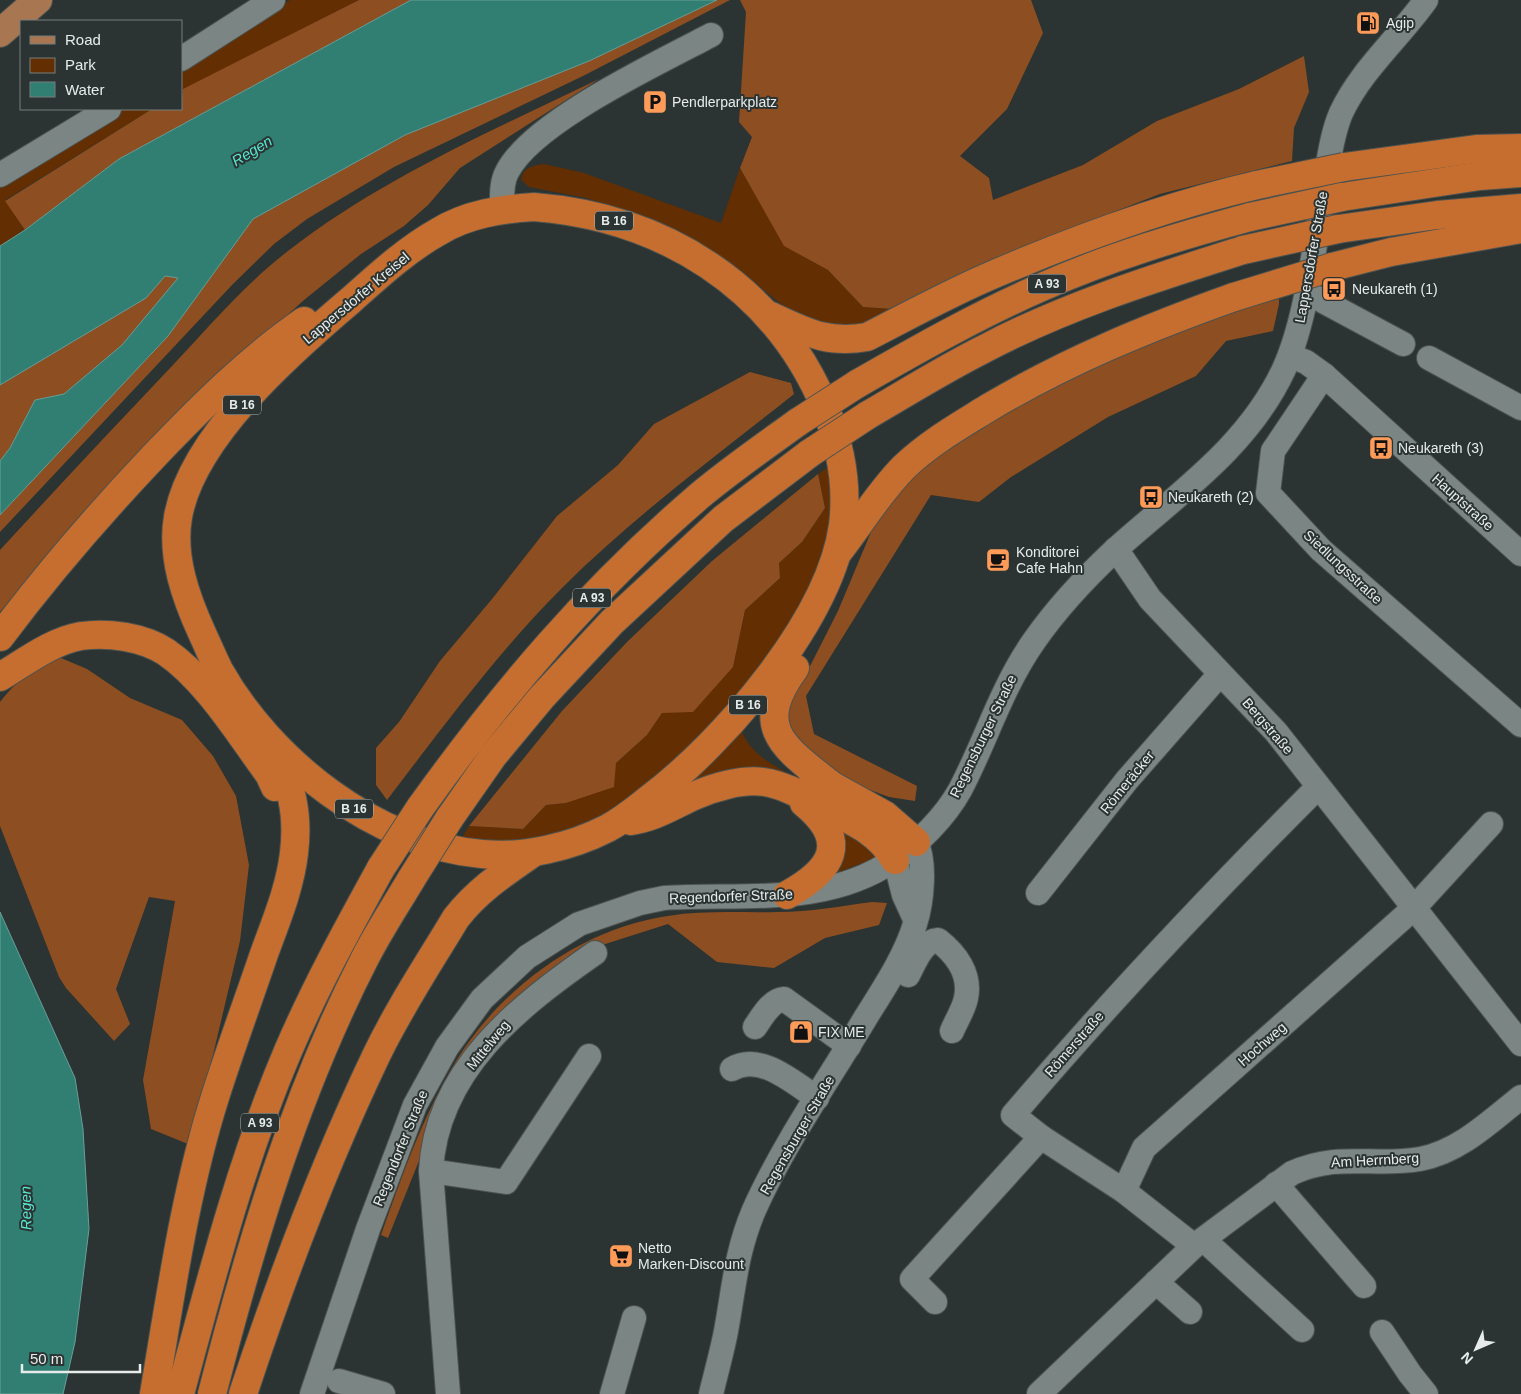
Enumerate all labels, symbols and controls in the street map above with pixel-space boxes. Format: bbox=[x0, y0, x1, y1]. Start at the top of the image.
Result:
fuel station icon: Agip bbox=[1355, 10, 1381, 36]
place label: Agip bbox=[1386, 15, 1414, 31]
legend bbox=[20, 20, 182, 110]
text: Road bbox=[65, 31, 101, 48]
text: Park bbox=[65, 56, 96, 73]
text: Water bbox=[65, 81, 104, 98]
parking icon: Pendlerparkplatz bbox=[642, 89, 668, 115]
place label: Pendlerparkplatz bbox=[672, 94, 777, 110]
water label: Regen bbox=[228, 132, 275, 169]
street label: Lappersdorfer Straße bbox=[1292, 190, 1330, 324]
road number: B 16 bbox=[595, 212, 633, 230]
street label: Lappersdorfer Kreisel bbox=[300, 249, 412, 347]
road number: A 93 bbox=[1028, 274, 1066, 294]
bus stop icon: Neukareth (1) bbox=[1321, 276, 1347, 302]
place label: Neukareth (1) bbox=[1352, 281, 1438, 297]
road number: B 16 bbox=[223, 396, 261, 414]
bus stop icon: Neukareth (3) bbox=[1368, 435, 1394, 461]
place label: Neukareth (3) bbox=[1398, 440, 1484, 456]
street label: Hauptstraße bbox=[1429, 470, 1497, 534]
bus stop icon: Neukareth (2) bbox=[1138, 484, 1164, 510]
place label: Neukareth (2) bbox=[1168, 489, 1254, 505]
street label: Siedlungsstraße bbox=[1301, 527, 1386, 607]
place label: Konditorei Cafe Hahn bbox=[1016, 544, 1083, 576]
cafe icon: Konditorei Cafe Hahn bbox=[985, 547, 1011, 573]
road number: A 93 bbox=[573, 588, 611, 608]
street label: Regensburger Straße bbox=[946, 672, 1020, 800]
street label: Bergstraße bbox=[1239, 695, 1297, 758]
road number: B 16 bbox=[729, 696, 767, 714]
street label: Römeräcker bbox=[1097, 747, 1157, 817]
road number: B 16 bbox=[335, 800, 373, 819]
street label: Regendorfer Straße bbox=[669, 886, 793, 906]
street label: Römerstraße bbox=[1041, 1008, 1107, 1080]
street label: Mittelweg bbox=[463, 1017, 513, 1073]
shop icon: FIX ME bbox=[788, 1019, 814, 1045]
street label: Hochweg bbox=[1235, 1019, 1289, 1069]
place label: FIX ME bbox=[818, 1024, 865, 1040]
street label: Regensburger Straße bbox=[756, 1073, 838, 1197]
street label: Regendorfer Straße bbox=[369, 1087, 431, 1208]
road number: A 93 bbox=[241, 1114, 279, 1132]
street label: Am Herrnberg bbox=[1331, 1150, 1419, 1170]
water label: Regen bbox=[17, 1186, 34, 1230]
place label: Netto Marken-Discount bbox=[638, 1240, 744, 1272]
supermarket icon: Netto Marken-Discount bbox=[608, 1243, 634, 1269]
north arrow bbox=[1451, 1324, 1501, 1374]
scale bar bbox=[22, 1342, 140, 1374]
text: N bbox=[1458, 1349, 1476, 1367]
text: 50 m bbox=[30, 1350, 63, 1367]

